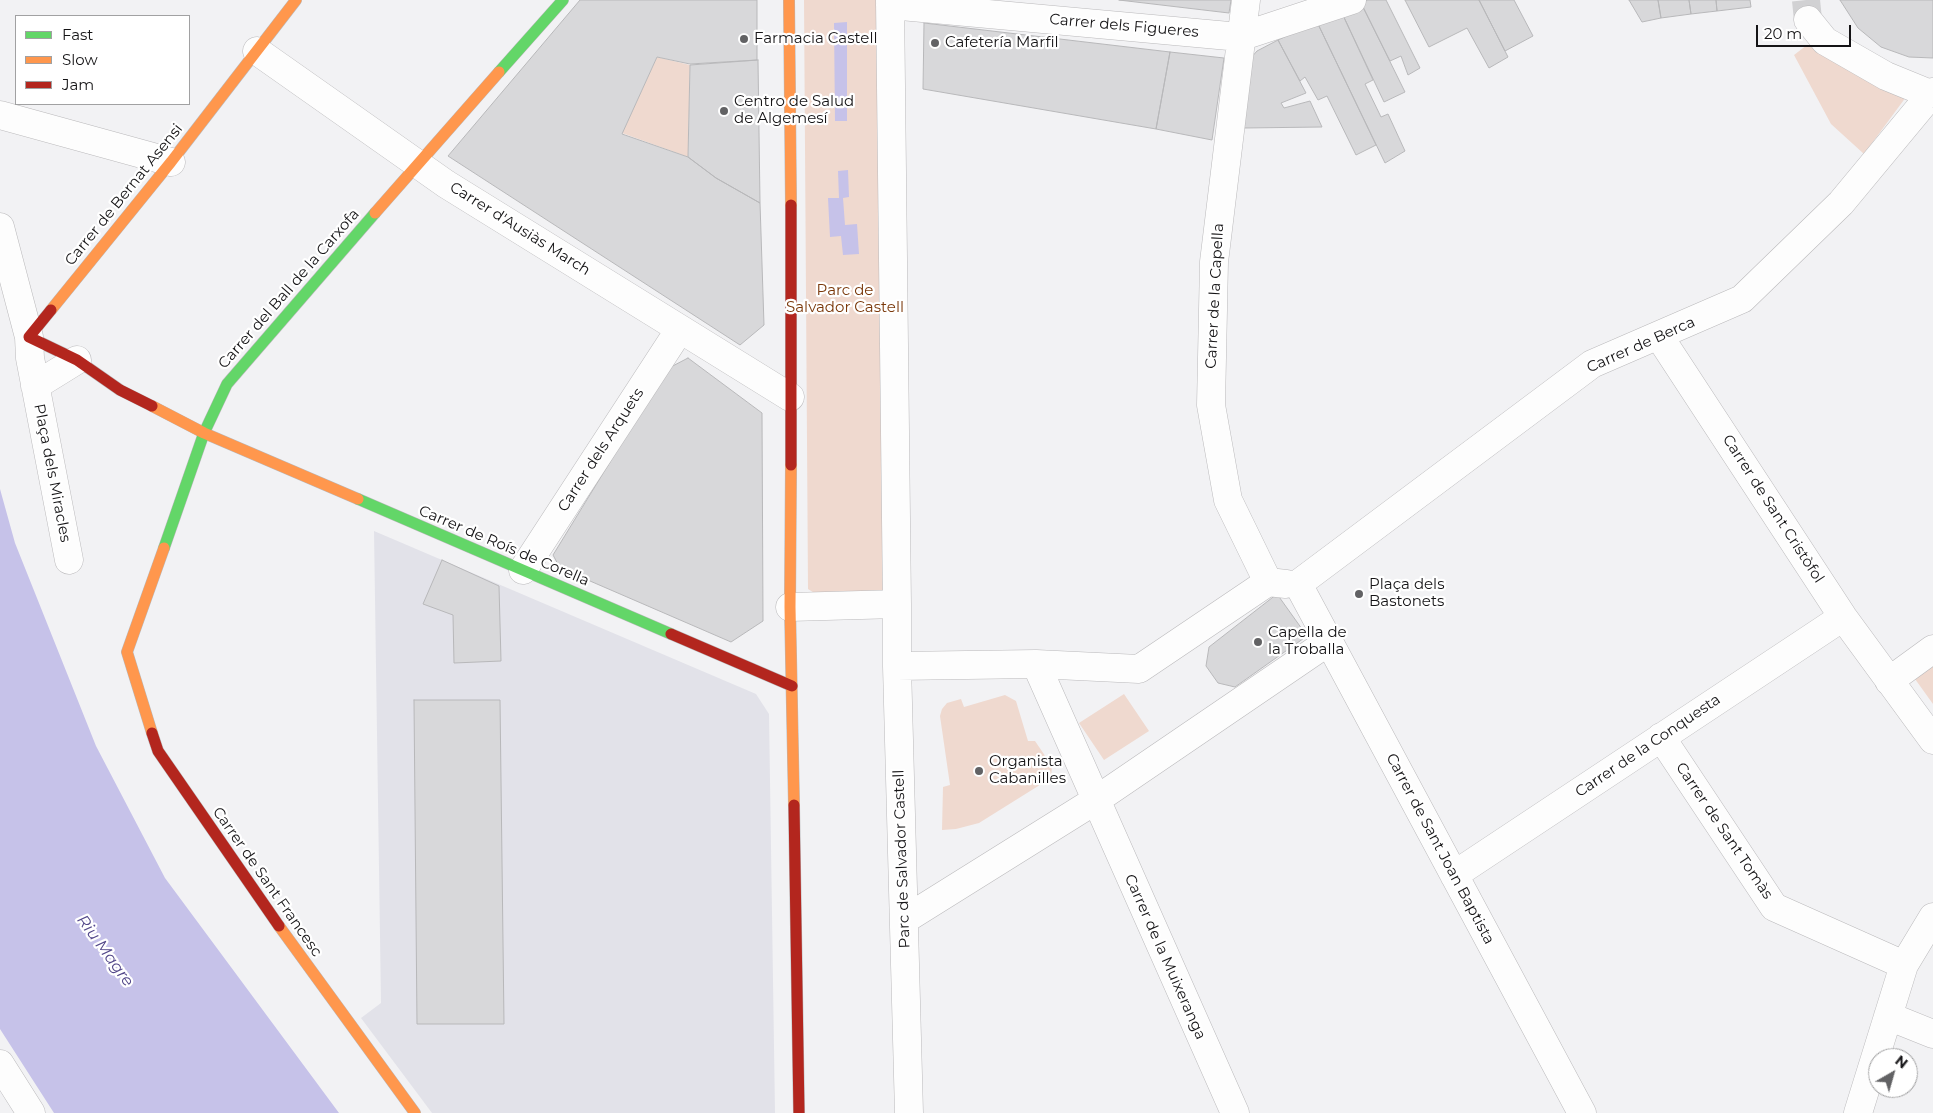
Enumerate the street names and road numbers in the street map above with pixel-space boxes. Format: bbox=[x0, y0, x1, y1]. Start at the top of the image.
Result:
street label: Carrer dels Figueres bbox=[1049, 11, 1199, 41]
street label: Carrer de Bernat Asensi bbox=[61, 121, 187, 269]
street label: Carrer d'Ausiàs March bbox=[446, 178, 594, 280]
street label: Carrer del Ball de la Carxofa bbox=[215, 205, 363, 373]
street label: Carrer de la Capella bbox=[1202, 223, 1228, 369]
street label: Carrer de Berca bbox=[1584, 313, 1698, 377]
street label: Carrer dels Arquets bbox=[554, 385, 648, 515]
street label: Plaça dels Miracles bbox=[30, 402, 74, 544]
street label: Carrer de Sant Cristòfol bbox=[1718, 432, 1828, 586]
street label: Carrer de Roís de Corella bbox=[416, 502, 592, 590]
street label: Carrer de la Conquesta bbox=[1572, 691, 1724, 801]
street label: Carrer de Sant Joan Baptista bbox=[1382, 750, 1498, 948]
street label: Carrer de Sant Tomàs bbox=[1672, 759, 1776, 903]
street label: Parc de Salvador Castell bbox=[890, 769, 914, 949]
street label: Carrer de Sant Francesc bbox=[208, 804, 326, 960]
street label: Carrer de la Muixeranga bbox=[1120, 872, 1210, 1042]

